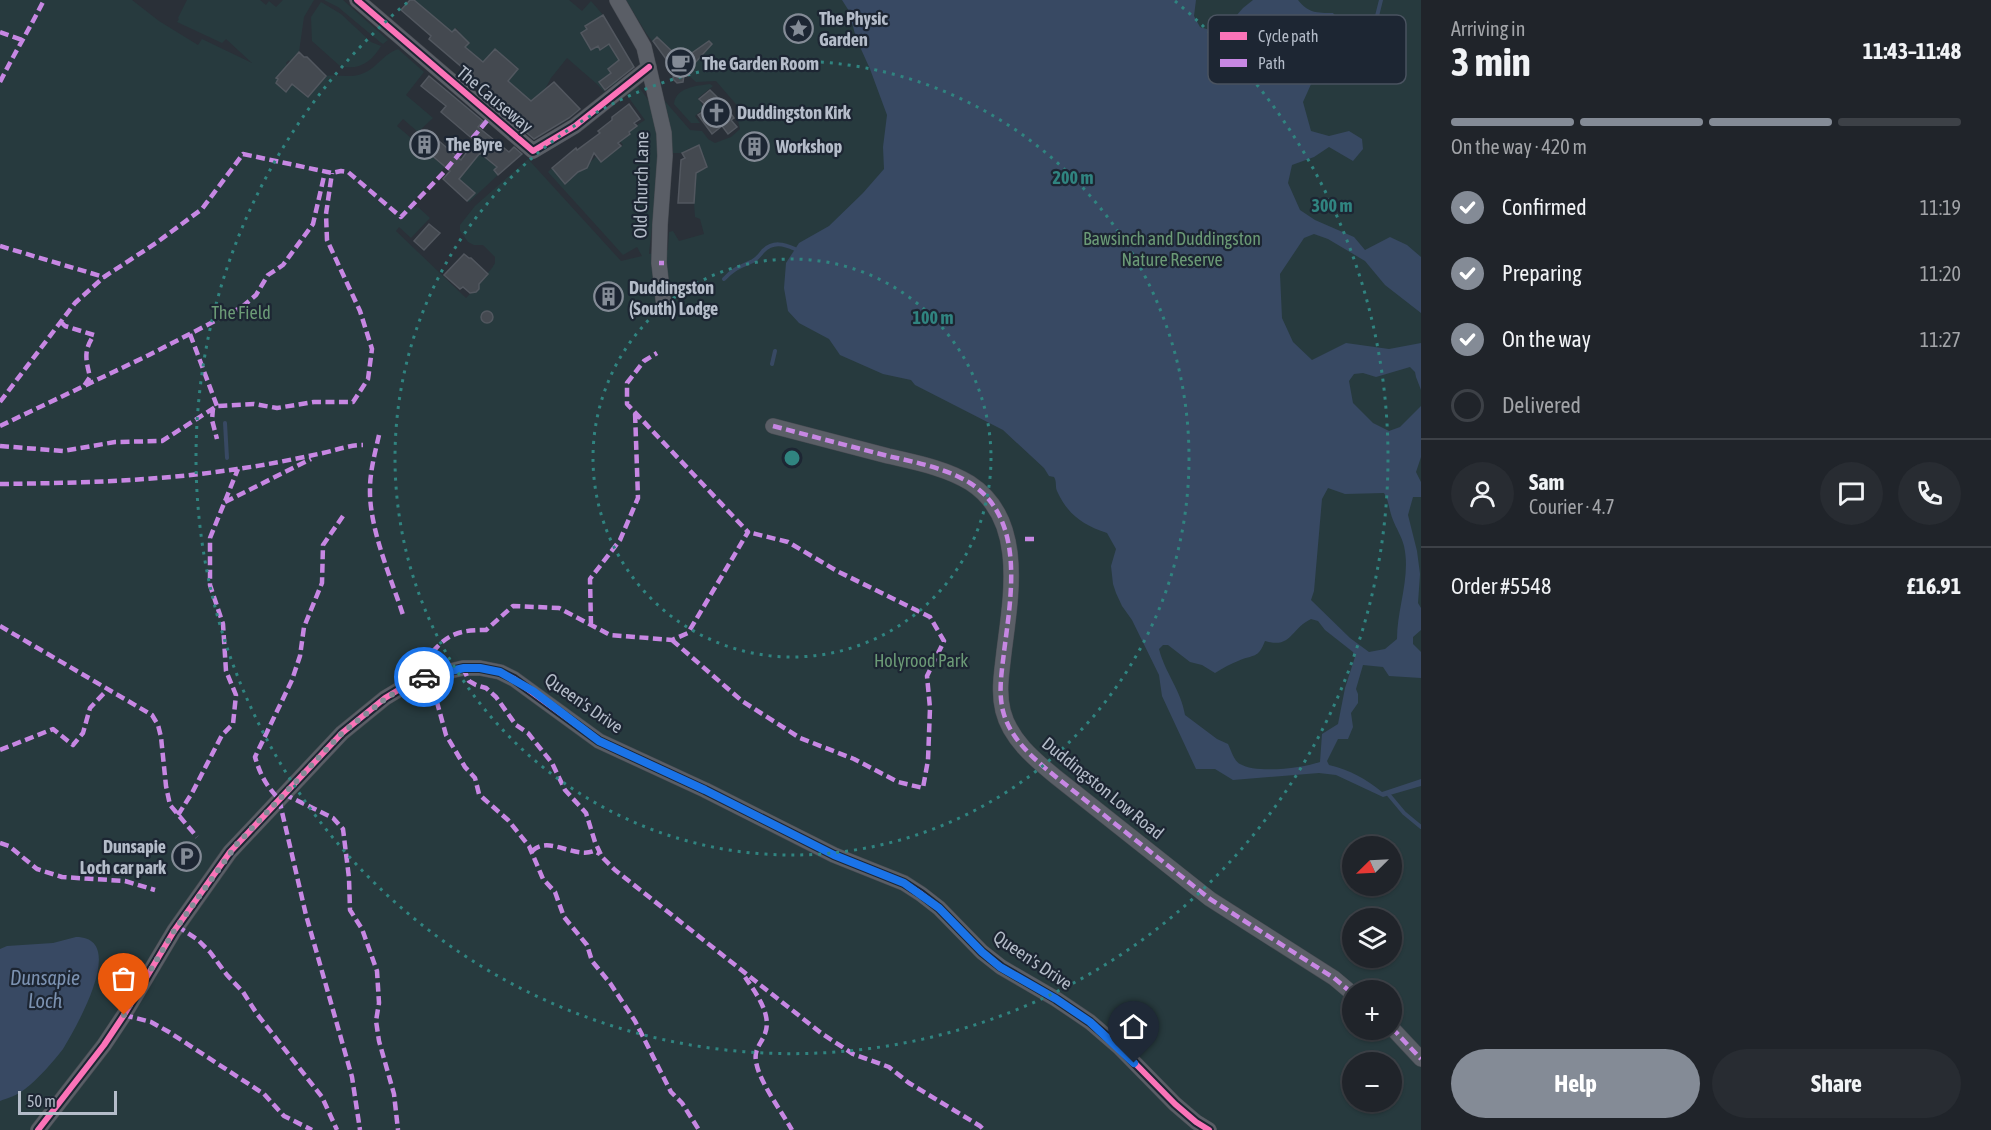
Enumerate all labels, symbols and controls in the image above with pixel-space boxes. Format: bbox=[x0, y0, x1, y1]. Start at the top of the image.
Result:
place label: The Physic Garden bbox=[819, 8, 888, 50]
place icon: The Physic Garden bbox=[782, 12, 814, 44]
legend bbox=[1208, 15, 1406, 84]
text: Arriving in bbox=[1451, 17, 1525, 40]
text: Cycle path bbox=[1258, 27, 1318, 46]
text: 11:43–11:48 bbox=[1863, 38, 1961, 64]
text: 3 min bbox=[1451, 40, 1531, 84]
cafe icon: The Garden Room bbox=[665, 47, 697, 79]
place label: The Garden Room bbox=[702, 53, 819, 74]
text: Path bbox=[1258, 54, 1285, 72]
street label: The Causeway bbox=[453, 61, 537, 137]
church icon: Duddingston Kirk bbox=[700, 96, 732, 128]
place label: Duddingston Kirk bbox=[737, 102, 852, 123]
building icon: The Byre bbox=[409, 128, 441, 160]
building icon: Workshop bbox=[739, 130, 771, 162]
street label: Old Church Lane bbox=[630, 131, 652, 239]
place label: The Byre bbox=[446, 134, 502, 155]
text: On the way · 420 m bbox=[1451, 135, 1587, 158]
place label: Workshop bbox=[775, 136, 842, 157]
text: 200 m bbox=[1053, 167, 1093, 188]
icon: check bbox=[1451, 191, 1484, 224]
text: Confirmed bbox=[1502, 194, 1587, 220]
text: 300 m bbox=[1312, 195, 1352, 216]
text: 11:19 bbox=[1920, 196, 1961, 219]
park label: Bawsinch and Duddingston Nature Reserve bbox=[1083, 228, 1261, 270]
icon: check bbox=[1451, 257, 1484, 290]
text: Preparing bbox=[1502, 260, 1582, 286]
text: 11:20 bbox=[1920, 262, 1961, 285]
place label: Duddingston (South) Lodge bbox=[629, 277, 718, 319]
building icon: Duddingston (South) Lodge bbox=[592, 281, 624, 313]
park label: The Field bbox=[211, 302, 271, 323]
text: 100 m bbox=[913, 307, 953, 328]
icon: check bbox=[1451, 323, 1484, 356]
text: On the way bbox=[1502, 326, 1591, 352]
text: 11:27 bbox=[1920, 328, 1961, 351]
text: Delivered bbox=[1502, 392, 1581, 418]
centre of rings bbox=[782, 448, 802, 468]
button: person bbox=[1451, 462, 1514, 525]
button: chat bbox=[1820, 462, 1883, 525]
button: phone bbox=[1898, 462, 1961, 525]
text: Sam bbox=[1529, 469, 1564, 495]
text: Courier · 4.7 bbox=[1529, 495, 1615, 518]
text: Order #5548 bbox=[1451, 573, 1551, 599]
text: £16.91 bbox=[1906, 573, 1961, 599]
courier bbox=[394, 647, 454, 707]
park label: Holyrood Park bbox=[874, 650, 968, 671]
icon: car bbox=[408, 661, 441, 694]
street label: Queen's Drive bbox=[541, 668, 627, 738]
street label: Duddingston Low Road bbox=[1038, 733, 1168, 843]
place label: Dunsapie Loch car park bbox=[80, 836, 167, 878]
north arrow bbox=[1342, 836, 1402, 896]
map controls bbox=[1342, 836, 1402, 1112]
parking icon: Dunsapie Loch car park bbox=[171, 840, 203, 872]
button: layers bbox=[1342, 908, 1402, 968]
street label: Queen's Drive bbox=[990, 926, 1076, 994]
pin bbox=[98, 953, 149, 1015]
icon: bag bbox=[107, 962, 140, 995]
water label: Dunsapie Loch bbox=[10, 966, 80, 1012]
button: + bbox=[1342, 980, 1402, 1040]
pin bbox=[1108, 1001, 1159, 1063]
icon: home bbox=[1117, 1010, 1150, 1043]
button: Help bbox=[1451, 1049, 1700, 1118]
button: Share bbox=[1712, 1049, 1961, 1118]
button: − bbox=[1342, 1052, 1402, 1112]
scale bar bbox=[18, 1088, 117, 1116]
text: 50 m bbox=[27, 1092, 56, 1110]

